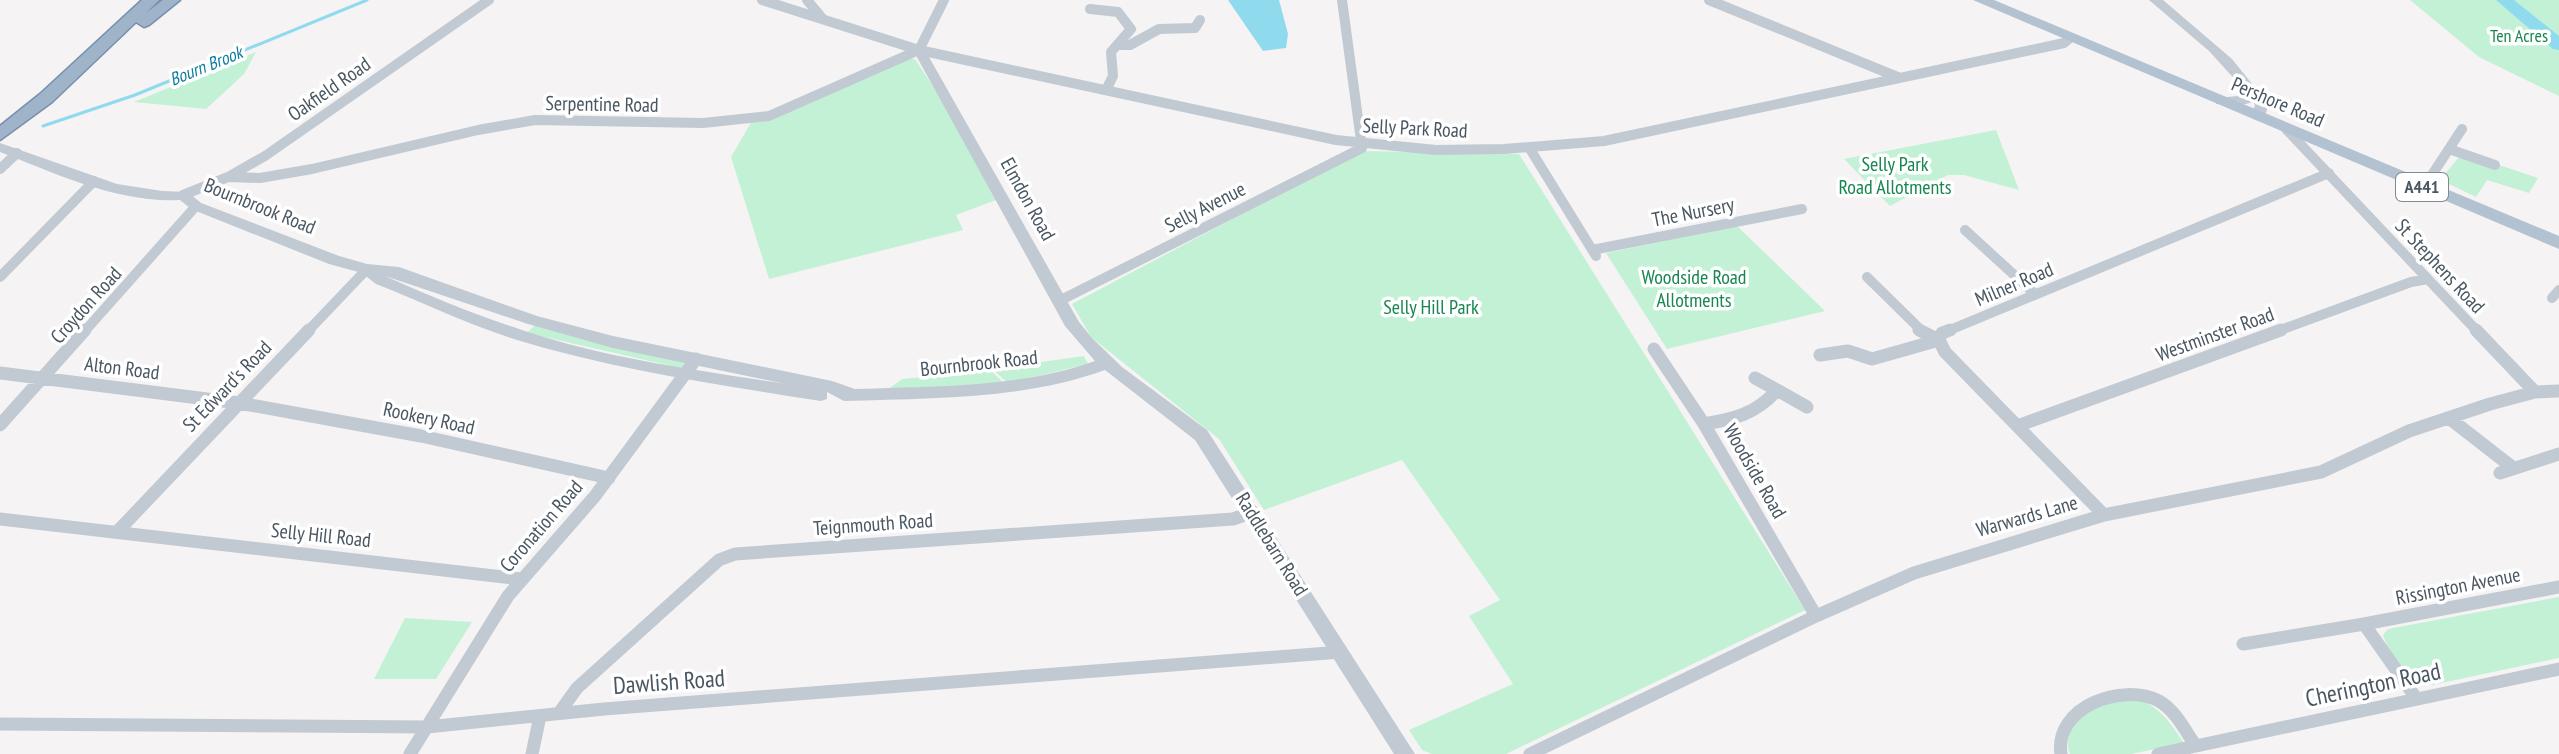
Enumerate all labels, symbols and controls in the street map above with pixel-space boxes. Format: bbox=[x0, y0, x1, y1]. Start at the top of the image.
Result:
park label: Ten Acres bbox=[2490, 24, 2548, 47]
water label: Bourn Brook bbox=[166, 40, 248, 91]
street label: Oakfield Road bbox=[282, 51, 376, 127]
street label: Pershore Road bbox=[2228, 71, 2328, 133]
street label: Serpentine Road bbox=[545, 90, 659, 118]
street label: Selly Park Road bbox=[1362, 112, 1468, 144]
park label: Selly Park Road Allotments bbox=[1838, 151, 1952, 200]
street label: Elmdon Road bbox=[995, 153, 1061, 245]
street label: Bournbrook Road bbox=[200, 172, 320, 240]
road number: A441 bbox=[2396, 173, 2448, 201]
street label: Selly Avenue bbox=[1160, 176, 1250, 238]
street label: The Nursery bbox=[1650, 191, 1737, 233]
street label: St Stephens Road bbox=[2390, 213, 2490, 319]
street label: Milner Road bbox=[1971, 256, 2057, 312]
street label: Croydon Road bbox=[45, 261, 127, 349]
park label: Woodside Road Allotments bbox=[1641, 264, 1747, 313]
park label: Selly Hill Park bbox=[1383, 294, 1479, 320]
street label: Westminster Road bbox=[2152, 301, 2278, 367]
street label: St Edward's Road bbox=[177, 335, 277, 437]
street label: Bournbrook Road bbox=[919, 344, 1039, 382]
street label: Alton Road bbox=[83, 351, 161, 385]
street label: Rookery Road bbox=[381, 396, 477, 440]
street label: Woodside Road bbox=[1717, 419, 1793, 523]
street label: Coronation Road bbox=[494, 475, 588, 577]
street label: Raddlebarn Road bbox=[1230, 487, 1314, 601]
street label: Warwards Lane bbox=[1973, 489, 2081, 543]
street label: Teignmouth Road bbox=[812, 507, 934, 541]
street label: Selly Hill Road bbox=[270, 517, 372, 553]
street label: Rissington Avenue bbox=[2394, 561, 2522, 611]
street label: Cherington Road bbox=[2302, 655, 2443, 714]
street label: Dawlish Road bbox=[612, 662, 726, 701]

